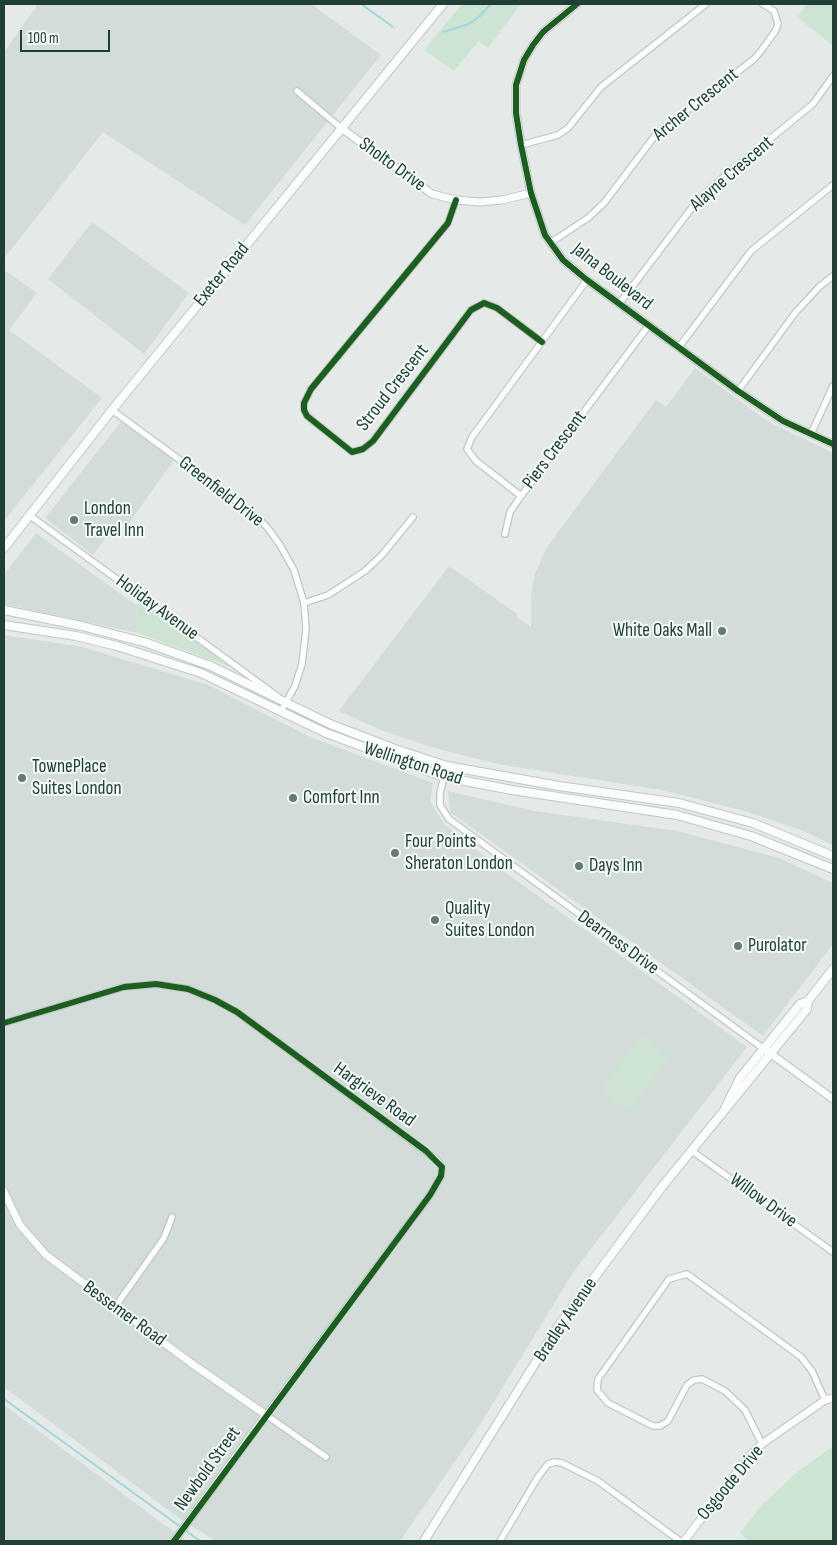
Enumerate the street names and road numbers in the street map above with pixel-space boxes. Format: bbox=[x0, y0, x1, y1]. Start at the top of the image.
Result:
street label: Archer Crescent bbox=[649, 64, 743, 146]
street label: Alayne Crescent bbox=[686, 132, 778, 216]
street label: Sholto Drive bbox=[354, 133, 430, 197]
street label: Exeter Road bbox=[189, 238, 255, 312]
street label: Jalna Boulevard bbox=[567, 238, 657, 316]
street label: Stroud Crescent bbox=[352, 340, 434, 436]
street label: Piers Crescent bbox=[518, 406, 592, 494]
street label: Greenfield Drive bbox=[174, 452, 268, 532]
street label: Holiday Avenue bbox=[111, 570, 203, 646]
street label: Wellington Road bbox=[361, 737, 465, 791]
street label: Dearness Drive bbox=[573, 906, 663, 980]
street label: Hargrieve Road bbox=[329, 1058, 419, 1132]
street label: Willow Drive bbox=[725, 1169, 801, 1233]
street label: Bradley Avenue bbox=[530, 1274, 602, 1366]
street label: Bessemer Road bbox=[78, 1276, 170, 1352]
street label: Newbold Street bbox=[170, 1423, 246, 1515]
street label: Osgoode Drive bbox=[693, 1441, 769, 1525]

